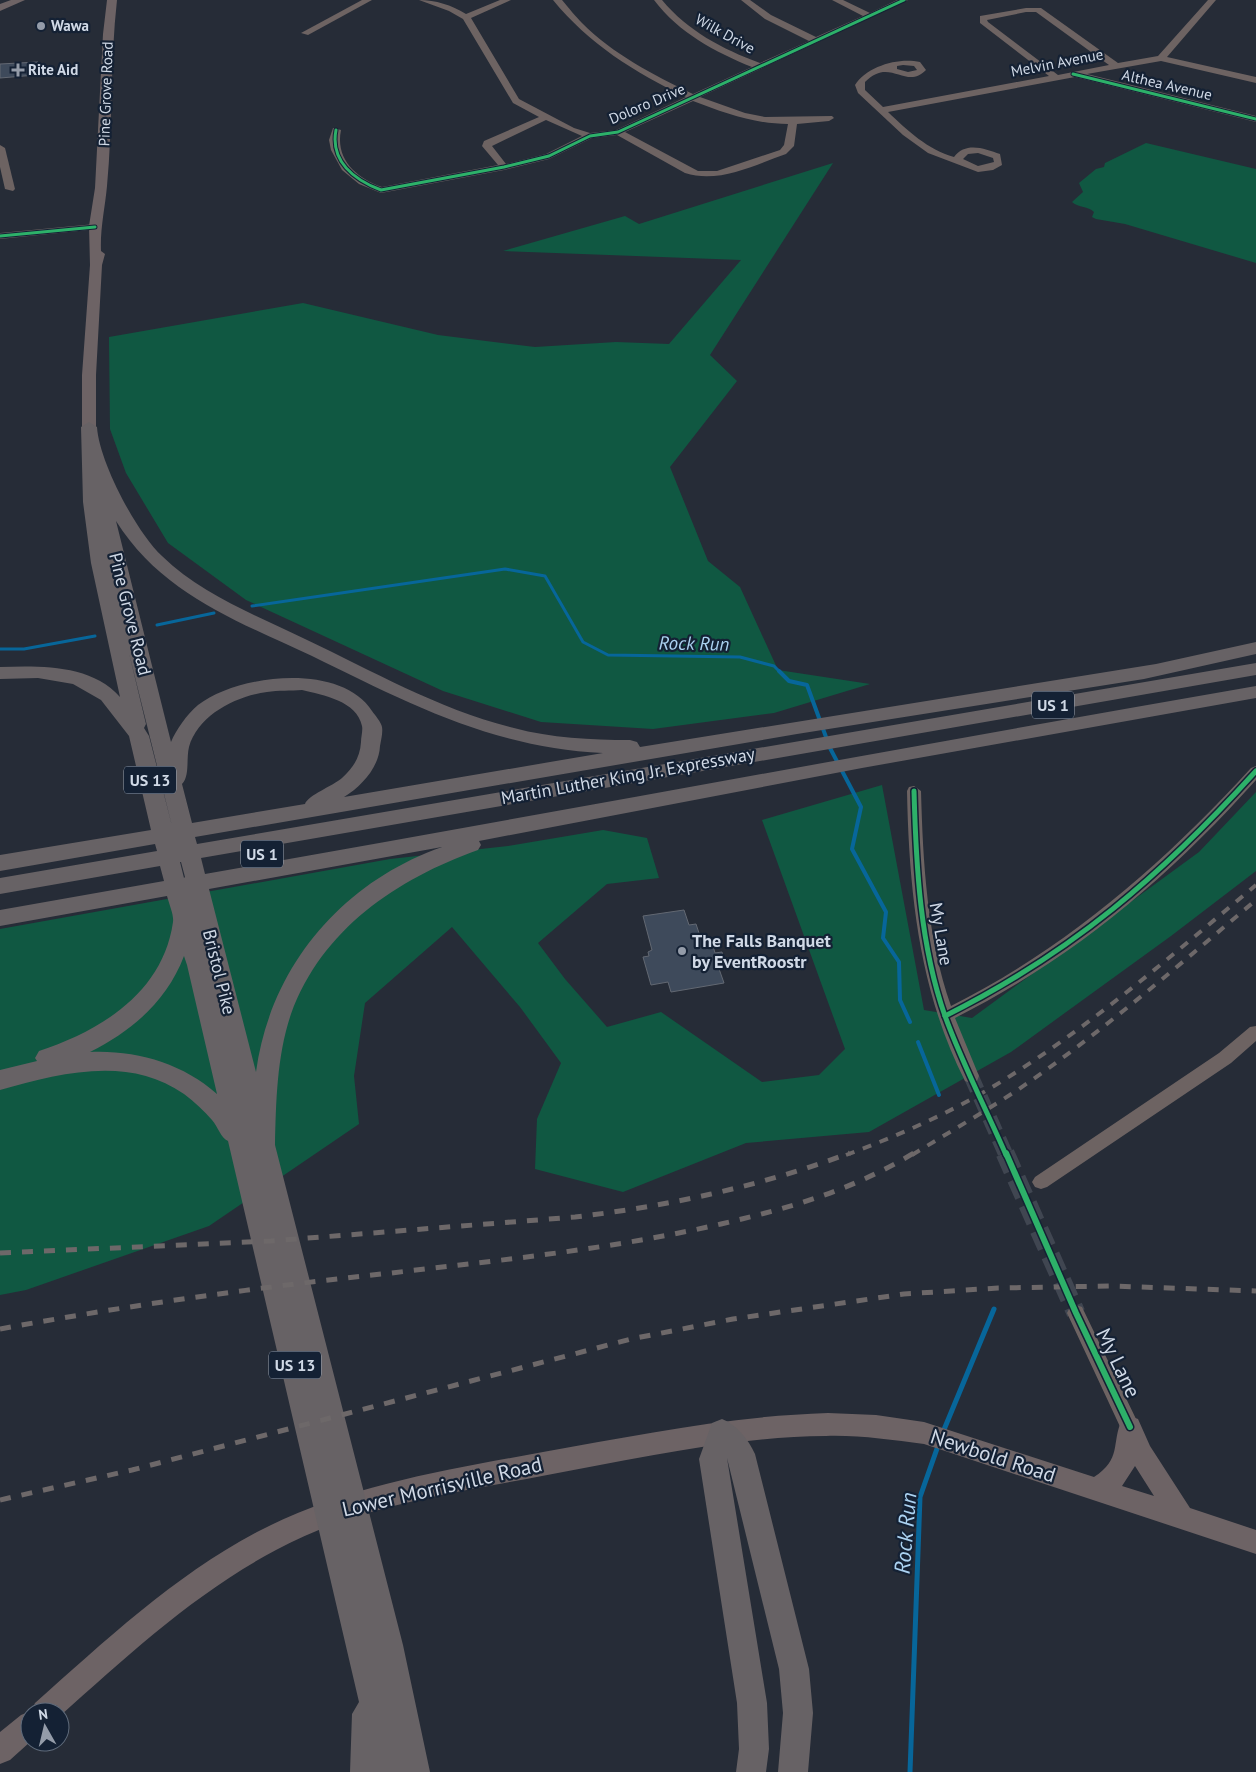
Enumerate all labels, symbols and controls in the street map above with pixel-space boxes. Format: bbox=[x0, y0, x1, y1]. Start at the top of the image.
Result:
street label: Wilk Drive bbox=[692, 9, 758, 58]
place label: Wawa bbox=[51, 16, 89, 35]
marker: Wawa bbox=[35, 20, 47, 32]
street label: Pine Grove Road bbox=[94, 41, 117, 147]
street label: Melvin Avenue bbox=[1009, 44, 1105, 81]
place label: Rite Aid bbox=[28, 60, 78, 79]
marker: Rite Aid bbox=[12, 64, 24, 76]
street label: Althea Avenue bbox=[1120, 65, 1214, 104]
street label: Doloro Drive bbox=[606, 79, 688, 128]
street label: Pine Grove Road bbox=[104, 550, 157, 678]
water label: Rock Run bbox=[659, 630, 730, 656]
road number: US 1 bbox=[1032, 692, 1074, 718]
street label: Martin Luther King Jr. Expressway bbox=[499, 742, 757, 809]
road number: US 13 bbox=[124, 766, 176, 794]
road number: US 1 bbox=[241, 841, 283, 868]
street label: My Lane bbox=[925, 901, 958, 967]
street label: Bristol Pike bbox=[198, 927, 241, 1017]
place label: The Falls Banquet by EventRoostr bbox=[692, 929, 831, 973]
marker: The Falls Banquet by EventRoostr bbox=[676, 945, 688, 957]
street label: My Lane bbox=[1090, 1323, 1147, 1402]
road number: US 13 bbox=[269, 1352, 321, 1378]
street label: Newbold Road bbox=[927, 1423, 1059, 1488]
street label: Lower Morrisville Road bbox=[339, 1450, 545, 1523]
water label: Rock Run bbox=[887, 1491, 923, 1575]
north arrow bbox=[20, 1702, 70, 1752]
text: N bbox=[37, 1705, 49, 1724]

